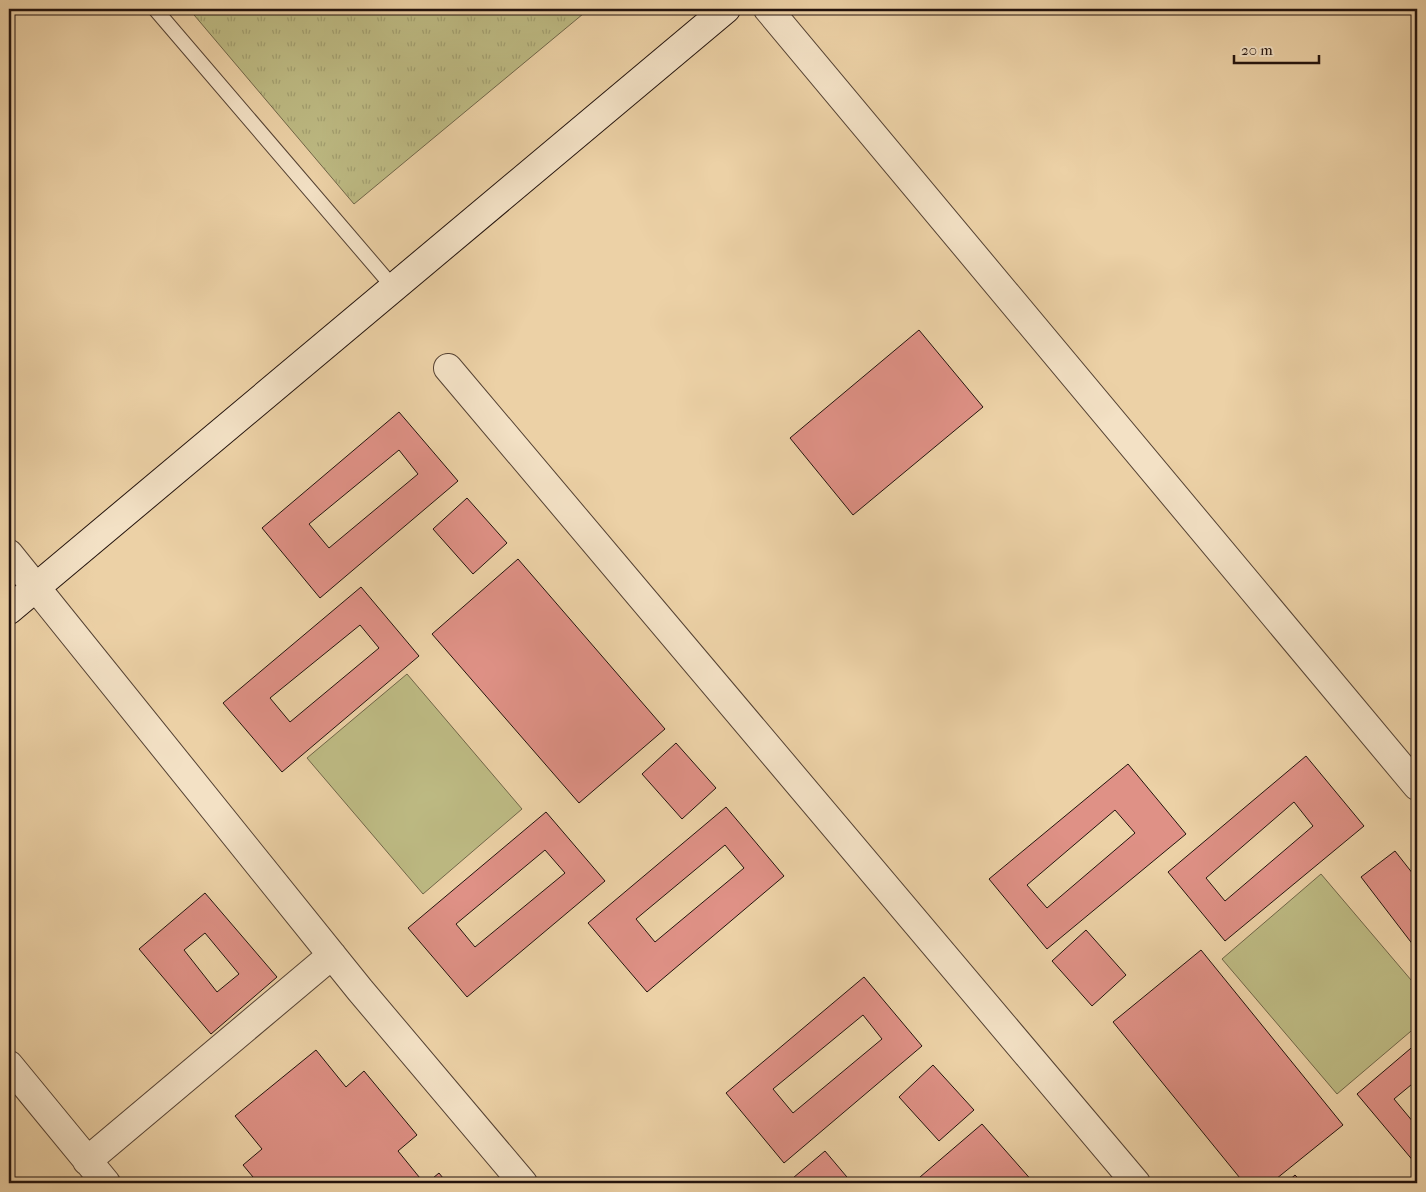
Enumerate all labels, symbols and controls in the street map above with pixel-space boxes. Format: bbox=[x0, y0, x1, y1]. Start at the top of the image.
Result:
scale bar bbox=[1234, 32, 1318, 64]
text: 20 m bbox=[1241, 41, 1273, 59]

